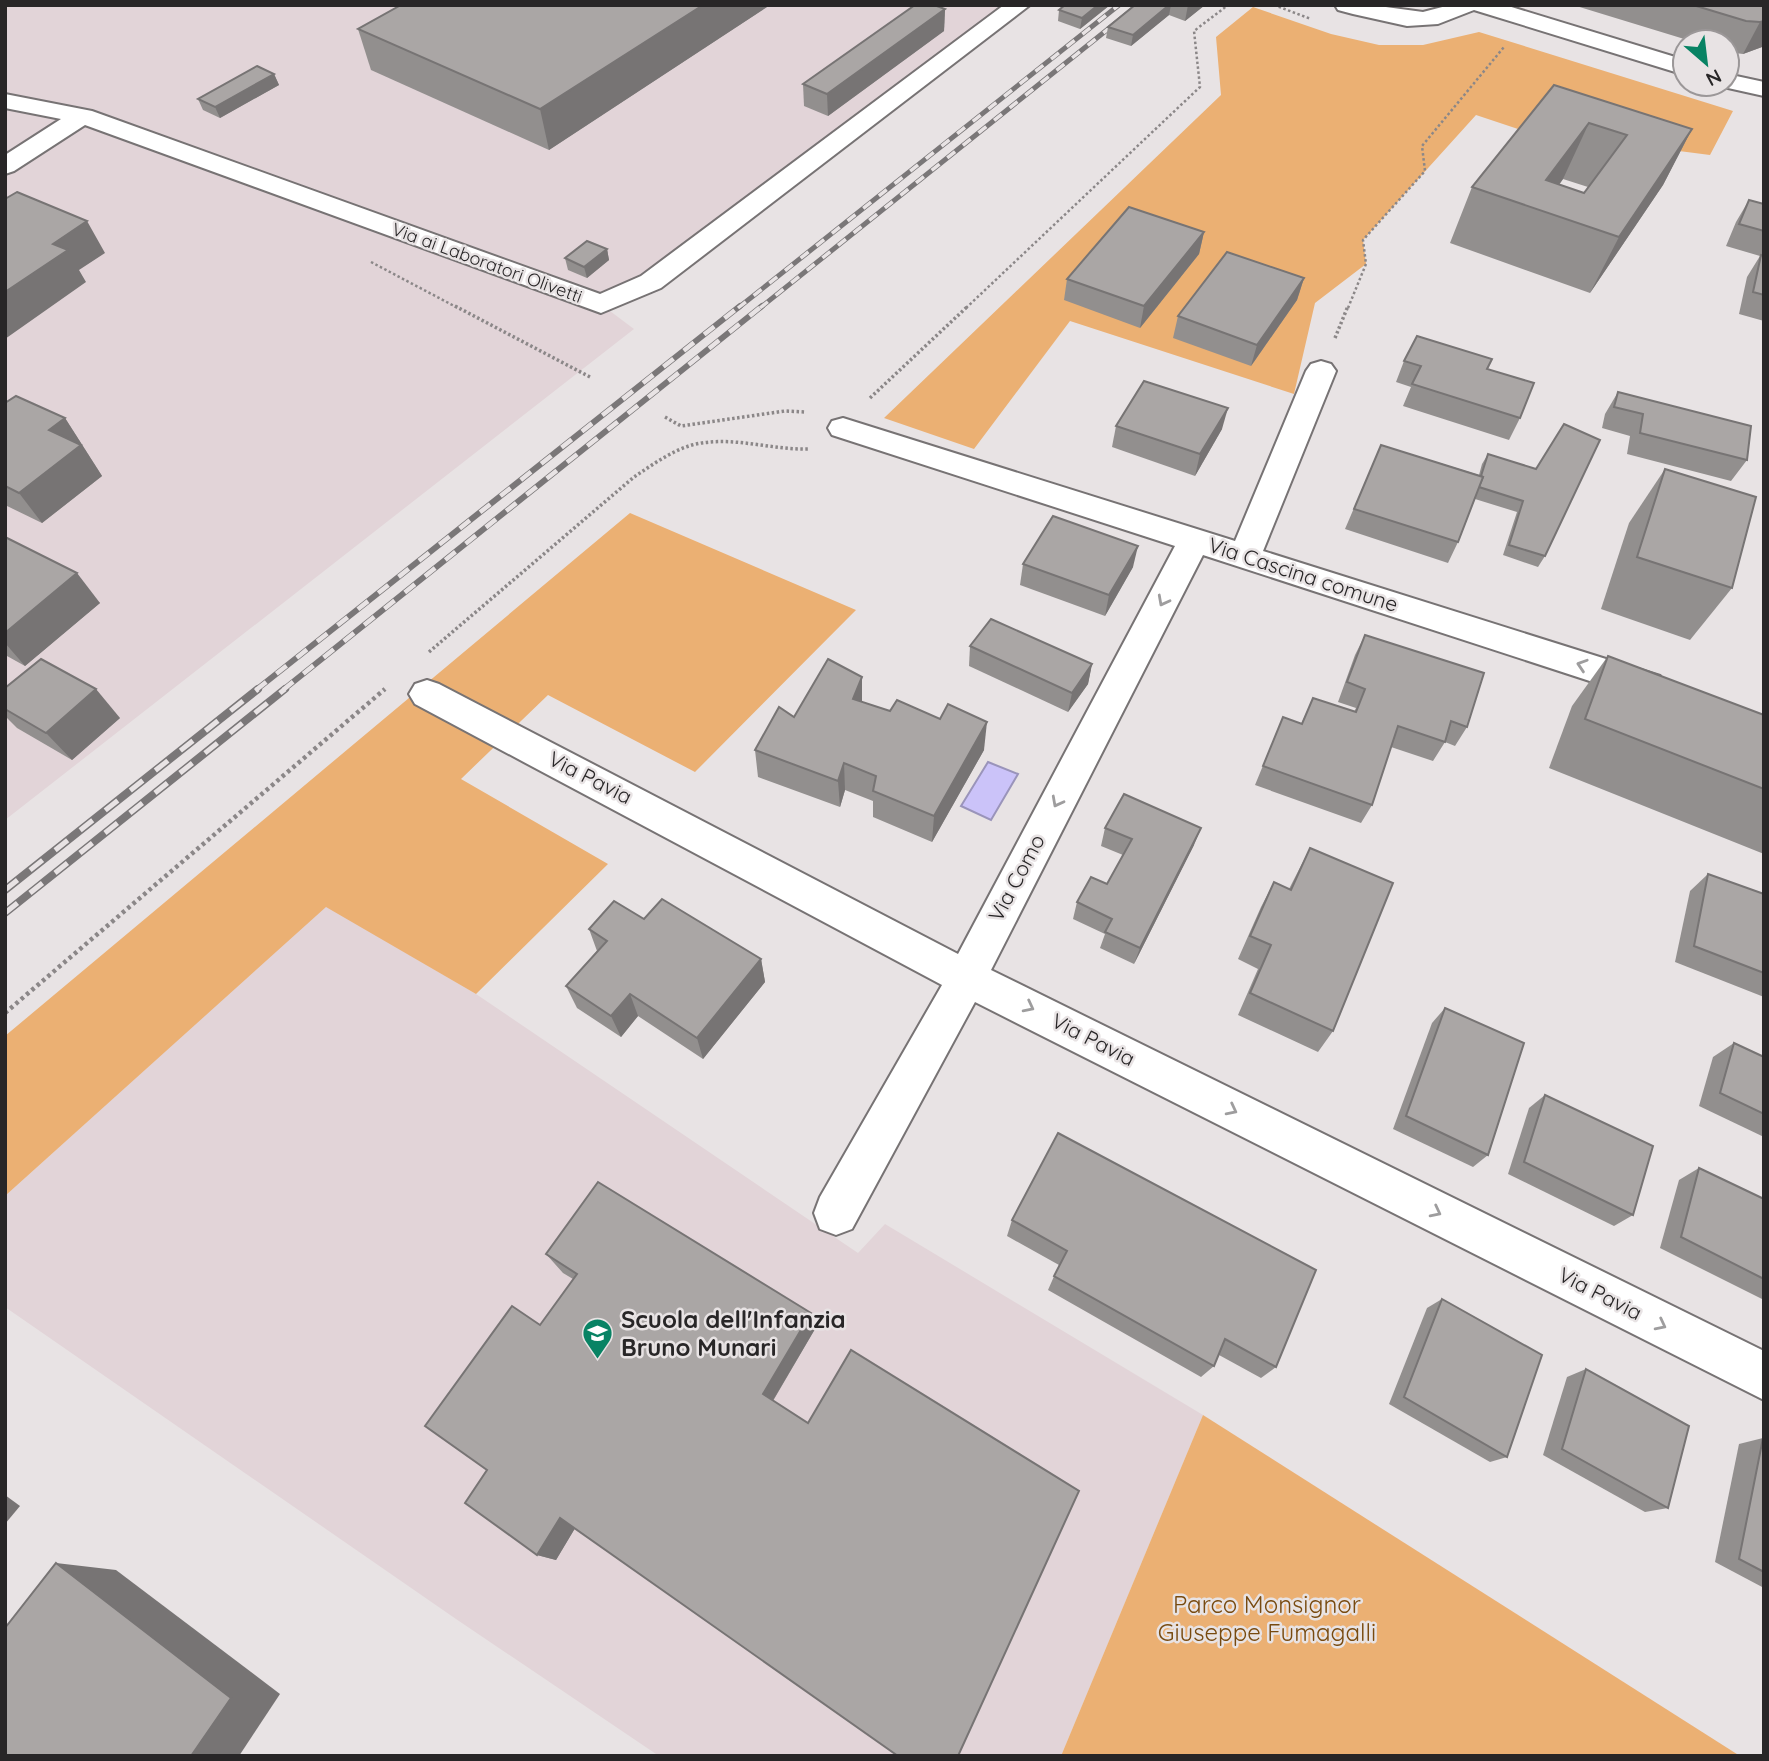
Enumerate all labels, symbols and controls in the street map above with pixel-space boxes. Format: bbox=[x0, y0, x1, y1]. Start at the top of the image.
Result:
north arrow bbox=[1671, 28, 1741, 98]
text: N bbox=[1702, 64, 1726, 92]
street label: Via ai Laboratori Olivetti bbox=[389, 217, 586, 308]
street label: Via Cascina comune bbox=[1205, 531, 1401, 617]
one-way arrow bbox=[1158, 594, 1172, 606]
one-way arrow bbox=[1576, 659, 1589, 673]
street label: Via Pavia bbox=[544, 745, 637, 809]
one-way arrow bbox=[1052, 795, 1065, 807]
street label: Via Como bbox=[982, 829, 1050, 926]
one-way arrow bbox=[1022, 999, 1034, 1013]
street label: Via Pavia bbox=[1047, 1007, 1140, 1071]
one-way arrow bbox=[1225, 1101, 1237, 1115]
one-way arrow bbox=[1428, 1203, 1441, 1217]
street label: Via Pavia bbox=[1554, 1261, 1647, 1325]
place label: Scuola dell'Infanzia Bruno Munari bbox=[621, 1304, 846, 1362]
one-way arrow bbox=[1654, 1316, 1666, 1330]
school or university icon: Scuola dell'Infanzia Bruno Munari bbox=[581, 1317, 615, 1361]
park label: Parco Monsignor Giuseppe Fumagalli bbox=[1158, 1589, 1376, 1647]

